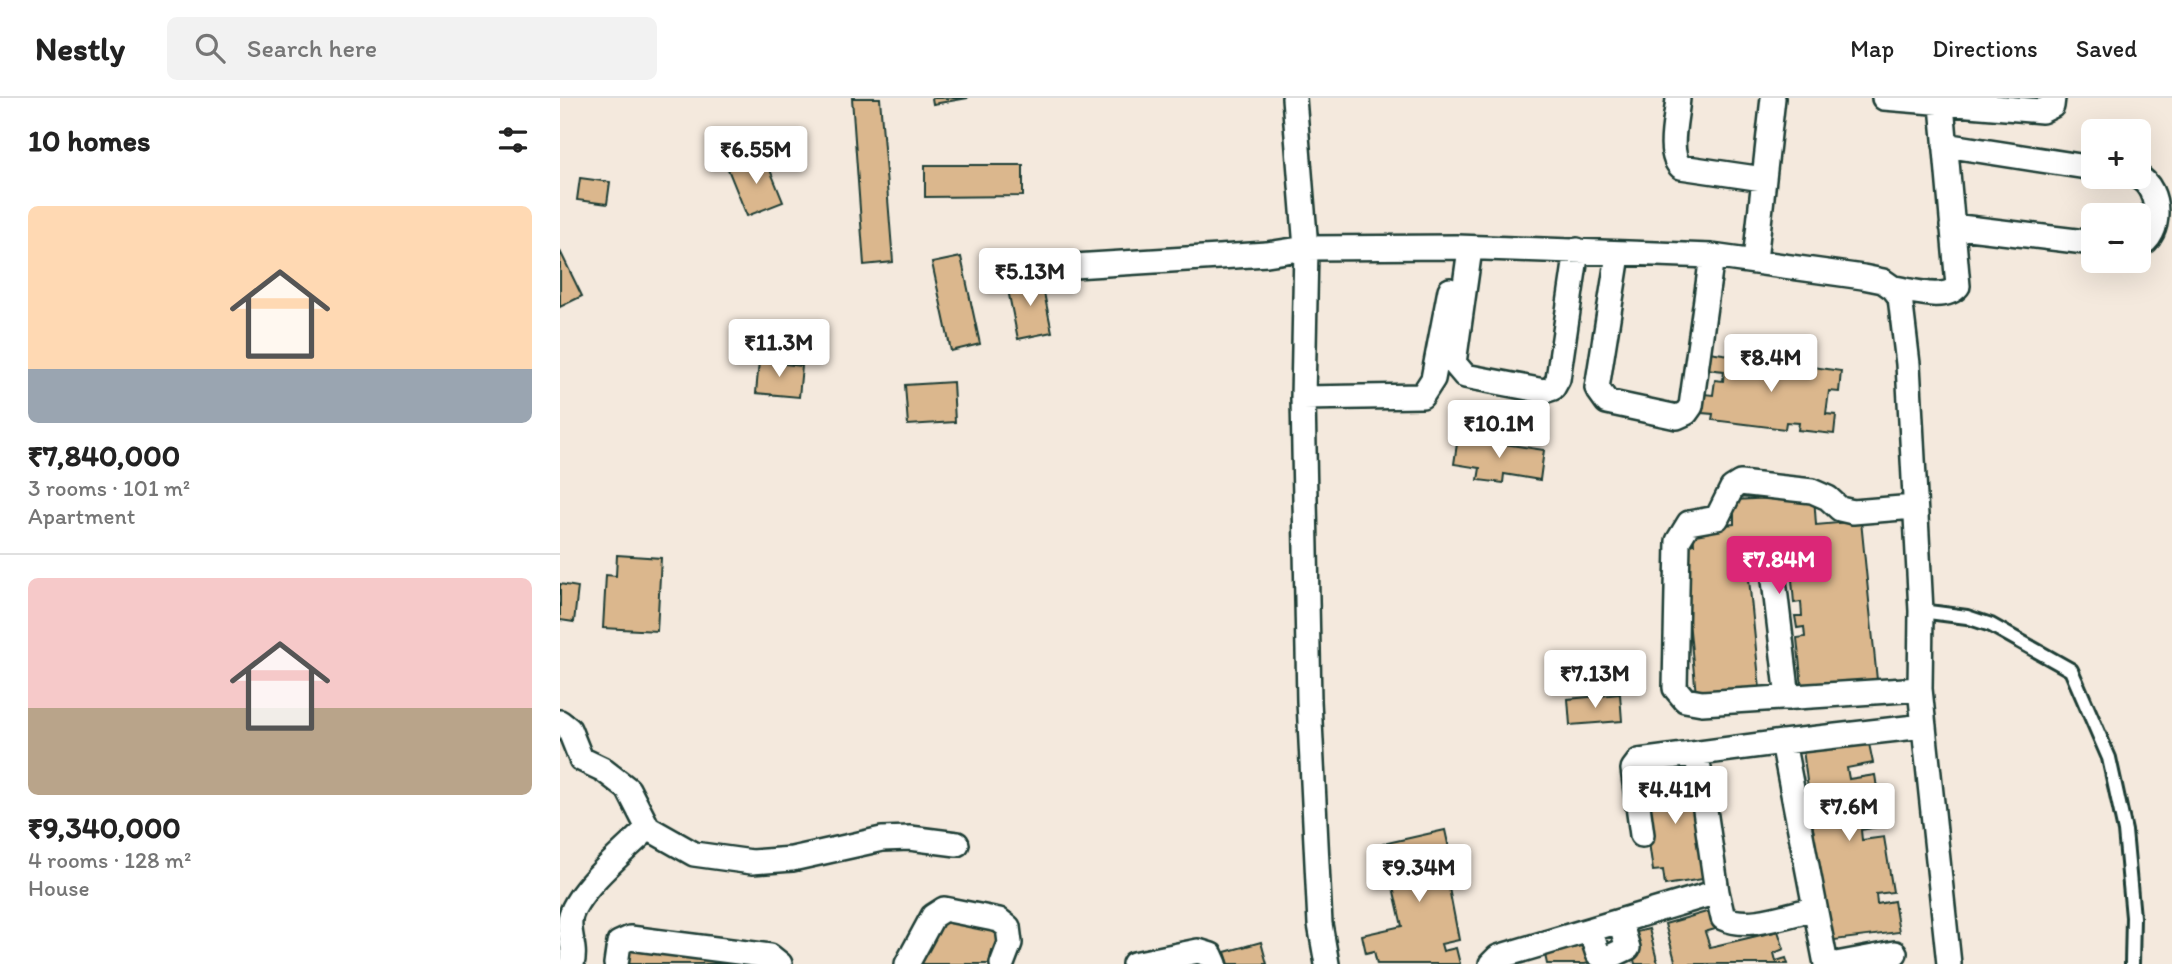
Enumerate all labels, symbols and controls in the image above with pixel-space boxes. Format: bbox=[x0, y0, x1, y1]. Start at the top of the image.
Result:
search box bbox=[167, 17, 657, 80]
text: Nestly bbox=[35, 29, 125, 68]
icon: search bbox=[191, 29, 229, 67]
text: Search here bbox=[247, 32, 377, 64]
text: Map bbox=[1850, 34, 1894, 63]
text: Directions bbox=[1932, 34, 2038, 63]
text: Saved bbox=[2076, 34, 2137, 63]
map controls bbox=[2081, 119, 2151, 273]
button: + bbox=[2081, 119, 2151, 189]
icon: filters bbox=[494, 121, 532, 159]
text: 10 homes bbox=[28, 122, 151, 159]
pin: ₹6.55M bbox=[699, 126, 813, 186]
text: ₹6.55M bbox=[720, 135, 792, 163]
button: − bbox=[2081, 203, 2151, 273]
pin: ₹5.13M bbox=[973, 248, 1087, 308]
icon: home bbox=[217, 251, 343, 377]
text: ₹5.13M bbox=[995, 257, 1065, 285]
pin: ₹11.3M bbox=[722, 320, 836, 379]
text: ₹11.3M bbox=[745, 328, 813, 356]
pin: ₹8.4M bbox=[1722, 334, 1820, 394]
text: ₹8.4M bbox=[1740, 343, 1802, 371]
pin: ₹10.1M bbox=[1442, 400, 1556, 460]
text: ₹10.1M bbox=[1464, 409, 1534, 437]
text: ₹7,840,000 bbox=[28, 437, 180, 474]
text: 3 rooms · 101 m² bbox=[28, 474, 190, 502]
text: Apartment bbox=[28, 502, 135, 530]
pin: ₹7.84M bbox=[1722, 536, 1836, 596]
text: ₹7.84M bbox=[1743, 545, 1815, 573]
icon: home bbox=[217, 623, 343, 749]
pin: ₹7.13M bbox=[1538, 650, 1652, 710]
text: ₹7.13M bbox=[1560, 659, 1630, 687]
pin: ₹4.41M bbox=[1618, 766, 1732, 826]
text: ₹4.41M bbox=[1638, 775, 1712, 803]
pin: ₹7.6M bbox=[1800, 784, 1898, 843]
text: ₹7.6M bbox=[1820, 792, 1878, 820]
text: ₹9,340,000 bbox=[28, 809, 181, 846]
pin: ₹9.34M bbox=[1362, 844, 1476, 904]
text: 4 rooms · 128 m² bbox=[28, 846, 191, 874]
text: ₹9.34M bbox=[1382, 853, 1456, 881]
text: House bbox=[28, 874, 90, 902]

